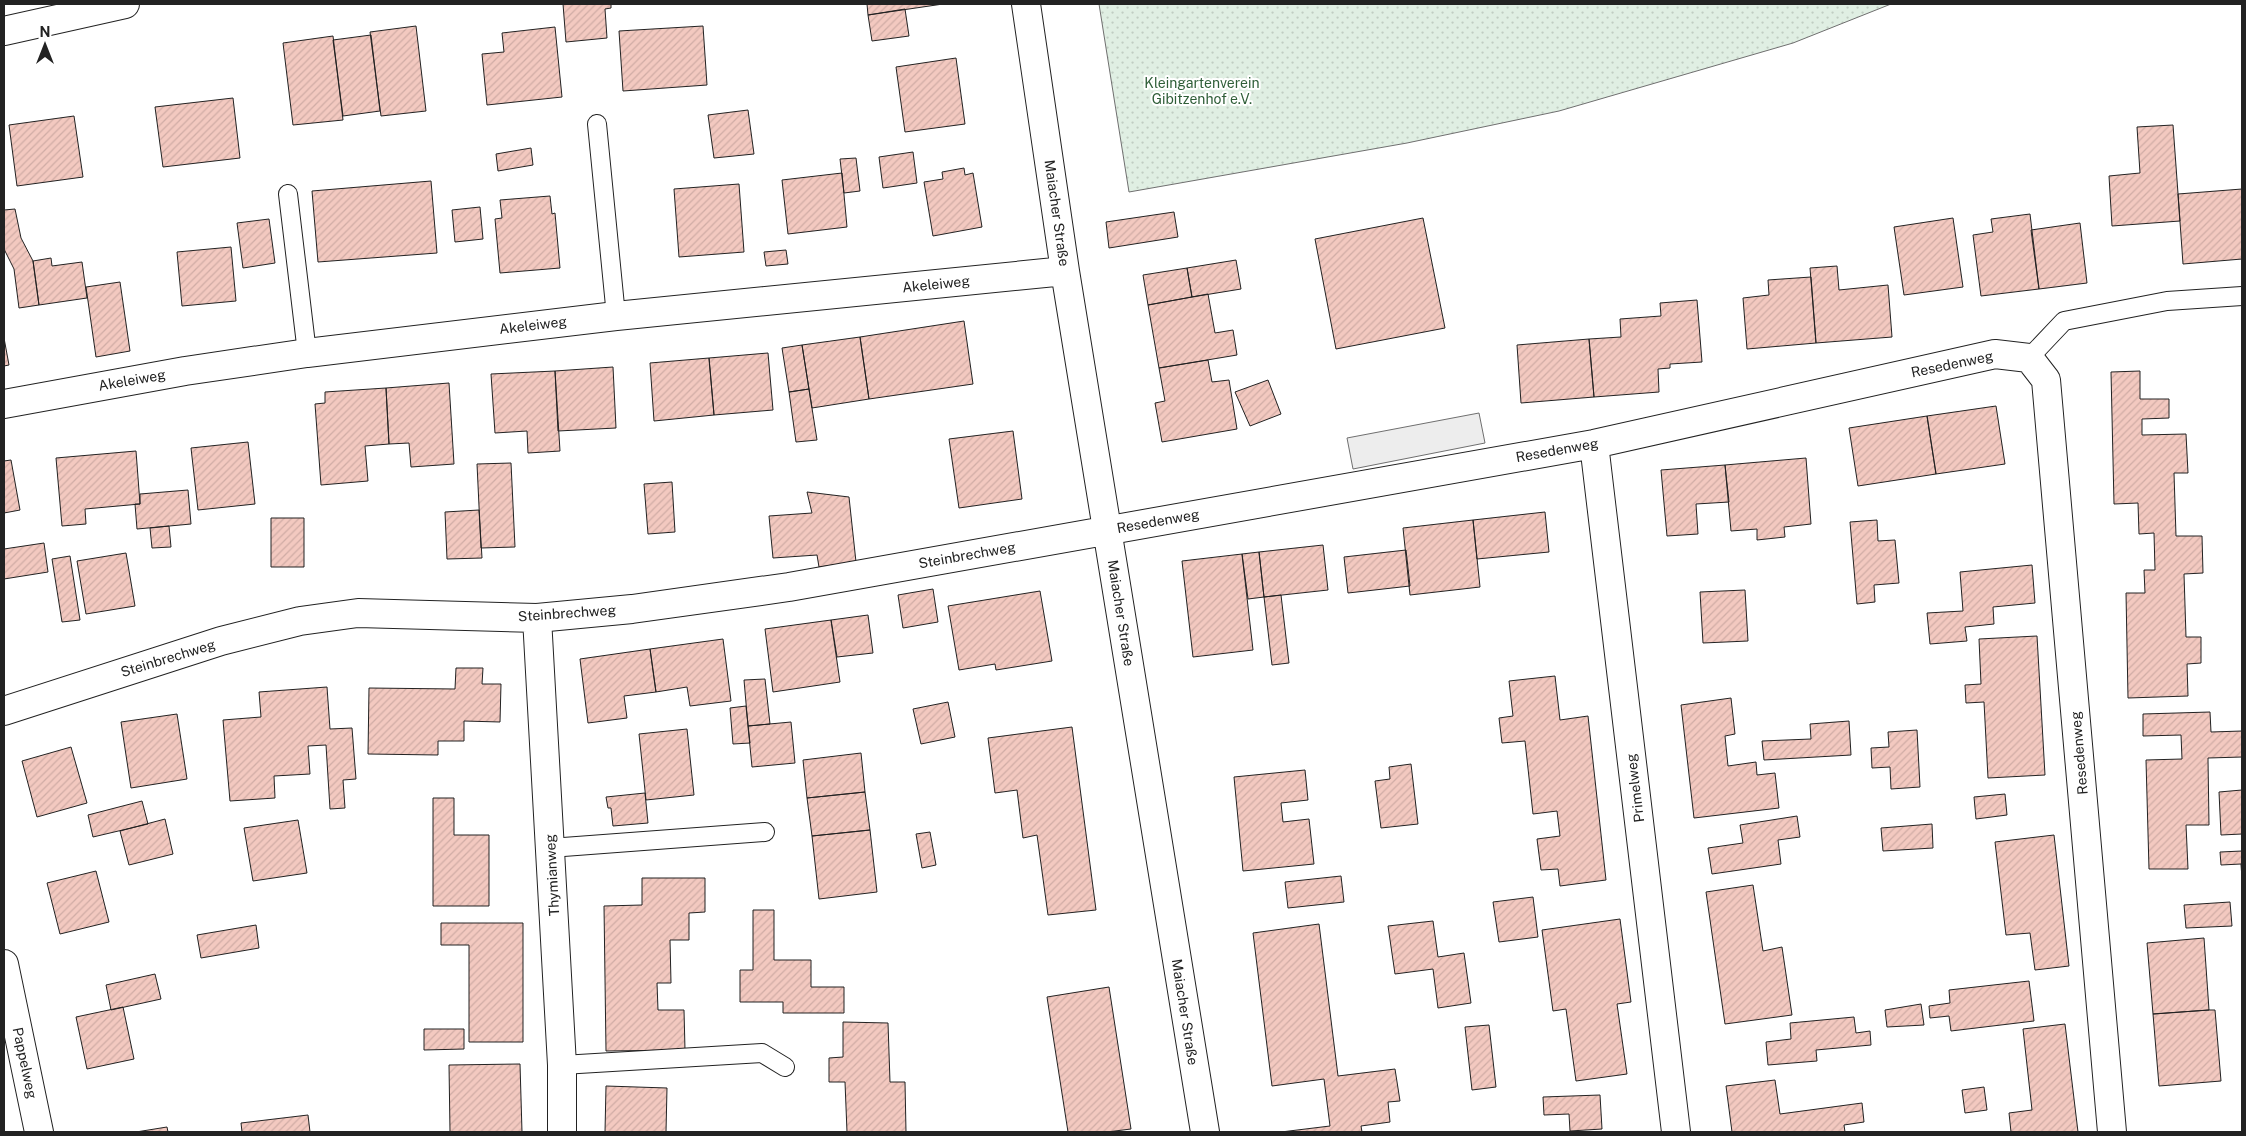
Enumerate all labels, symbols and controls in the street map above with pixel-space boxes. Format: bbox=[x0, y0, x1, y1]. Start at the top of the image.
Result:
north arrow bbox=[20, 20, 70, 70]
text: N bbox=[40, 24, 50, 40]
park label: Kleingartenverein Gibitzenhof e.V. bbox=[1144, 75, 1260, 107]
street label: Maiacher Straße bbox=[1042, 159, 1072, 267]
street label: Akeleiweg bbox=[901, 272, 971, 296]
street label: Akeleiweg bbox=[498, 313, 568, 337]
street label: Resedenweg bbox=[1909, 347, 1995, 381]
street label: Akeleiweg bbox=[97, 366, 167, 394]
street label: Resedenweg bbox=[1514, 435, 1600, 465]
street label: Resedenweg bbox=[1115, 506, 1201, 536]
street label: Steinbrechweg bbox=[917, 539, 1017, 571]
street label: Maiacher Straße bbox=[1105, 559, 1137, 667]
street label: Steinbrechweg bbox=[517, 602, 617, 624]
street label: Steinbrechweg bbox=[119, 636, 218, 680]
street label: Resedenweg bbox=[2067, 710, 2091, 795]
street label: Primelweg bbox=[1623, 752, 1647, 823]
street label: Thymianweg bbox=[542, 833, 562, 916]
street label: Maiacher Straße bbox=[1169, 958, 1201, 1066]
street label: Pappelweg bbox=[10, 1026, 40, 1100]

